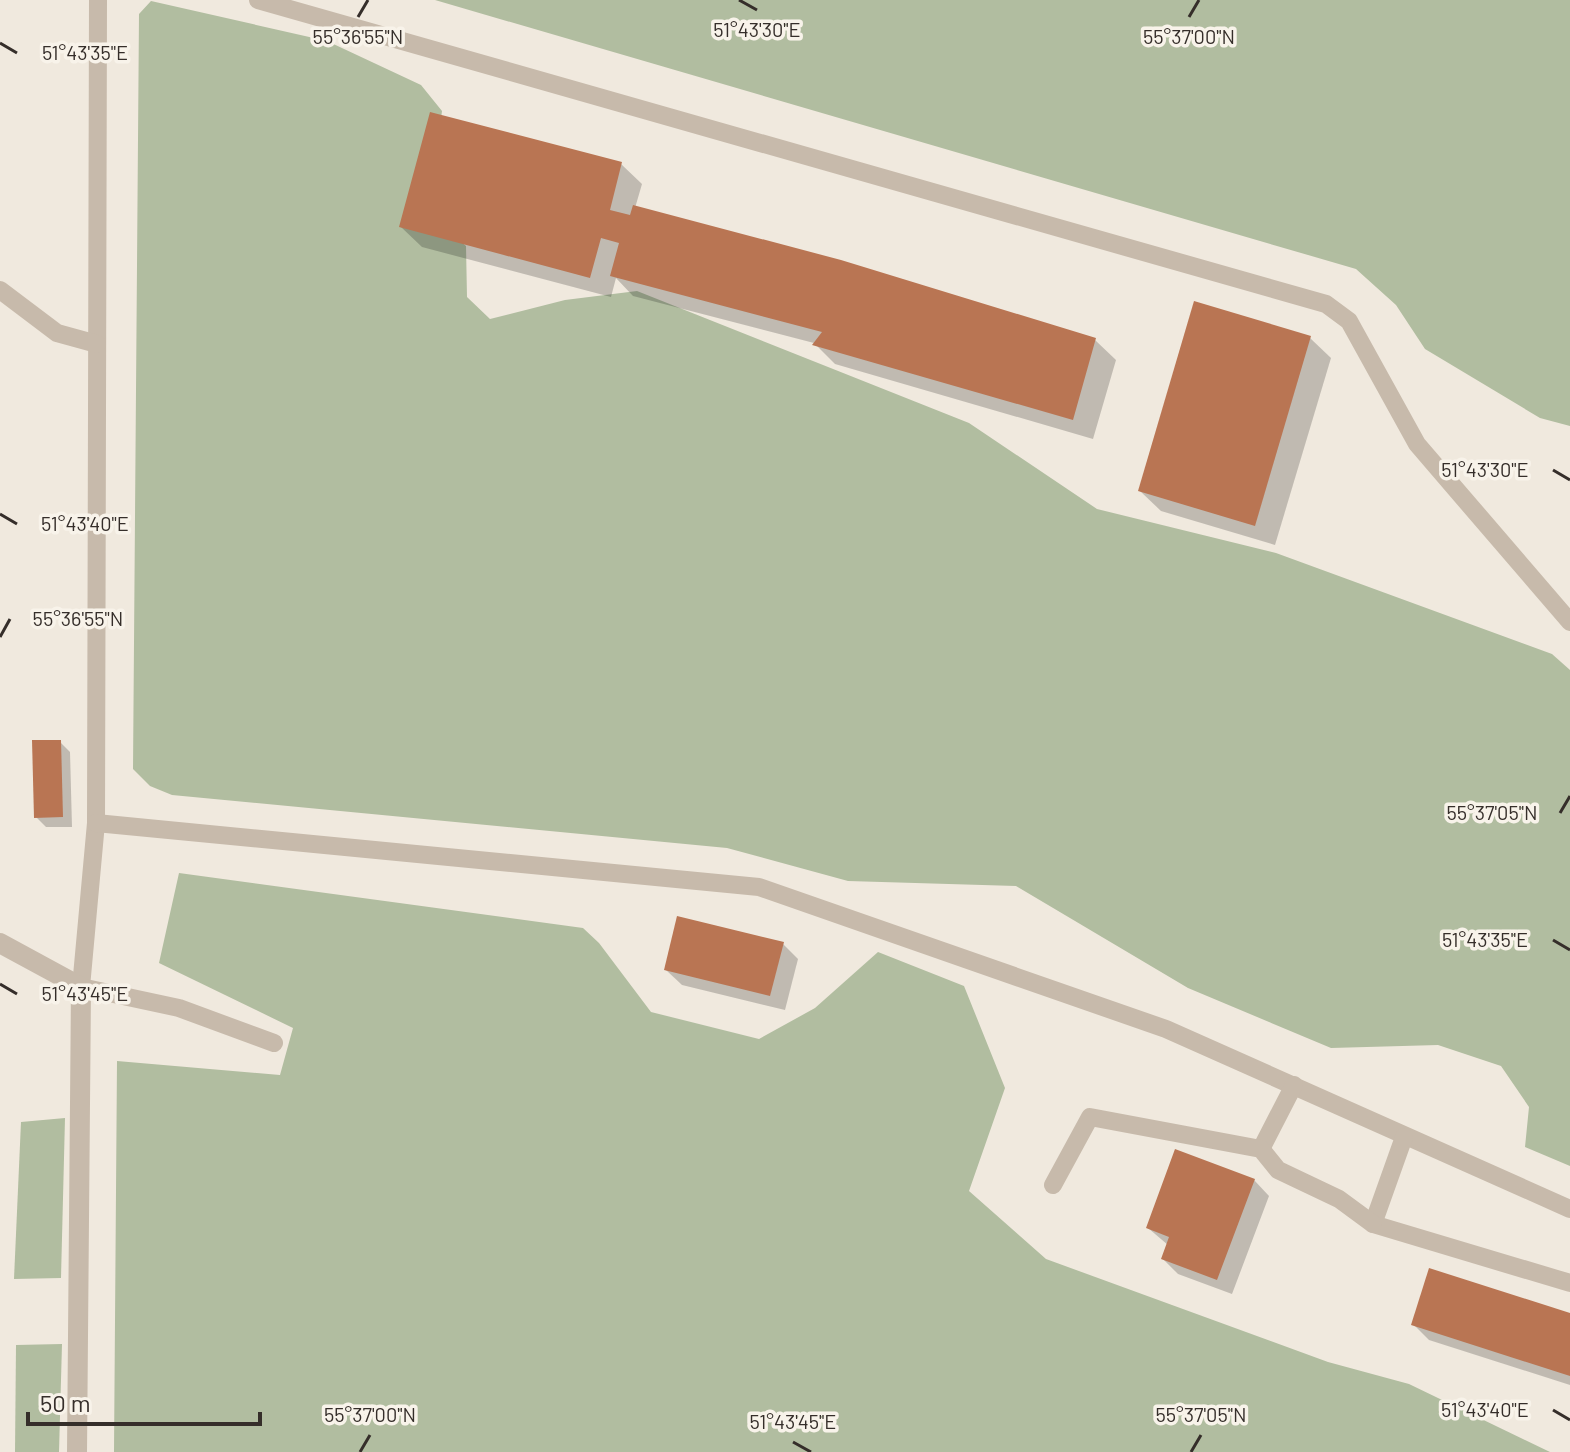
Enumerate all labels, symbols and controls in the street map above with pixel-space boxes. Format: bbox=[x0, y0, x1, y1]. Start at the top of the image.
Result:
text: 51°43'30"E bbox=[713, 17, 801, 41]
text: 55°36'55"N bbox=[313, 24, 403, 48]
text: 55°37'00"N bbox=[1143, 24, 1235, 48]
text: 51°43'35"E bbox=[42, 40, 128, 64]
text: 51°43'30"E bbox=[1441, 457, 1529, 481]
text: 51°43'40"E bbox=[41, 511, 129, 535]
text: 55°36'55"N bbox=[33, 606, 123, 630]
text: 55°37'05"N bbox=[1447, 800, 1537, 824]
text: 51°43'35"E bbox=[1442, 927, 1528, 951]
text: 51°43'45"E bbox=[42, 981, 128, 1005]
scale bar bbox=[28, 1376, 260, 1426]
text: 50 m bbox=[40, 1388, 91, 1417]
text: 51°43'40"E bbox=[1441, 1397, 1529, 1421]
text: 55°37'00"N bbox=[324, 1402, 416, 1426]
text: 55°37'05"N bbox=[1156, 1402, 1246, 1426]
text: 51°43'45"E bbox=[750, 1409, 836, 1433]

